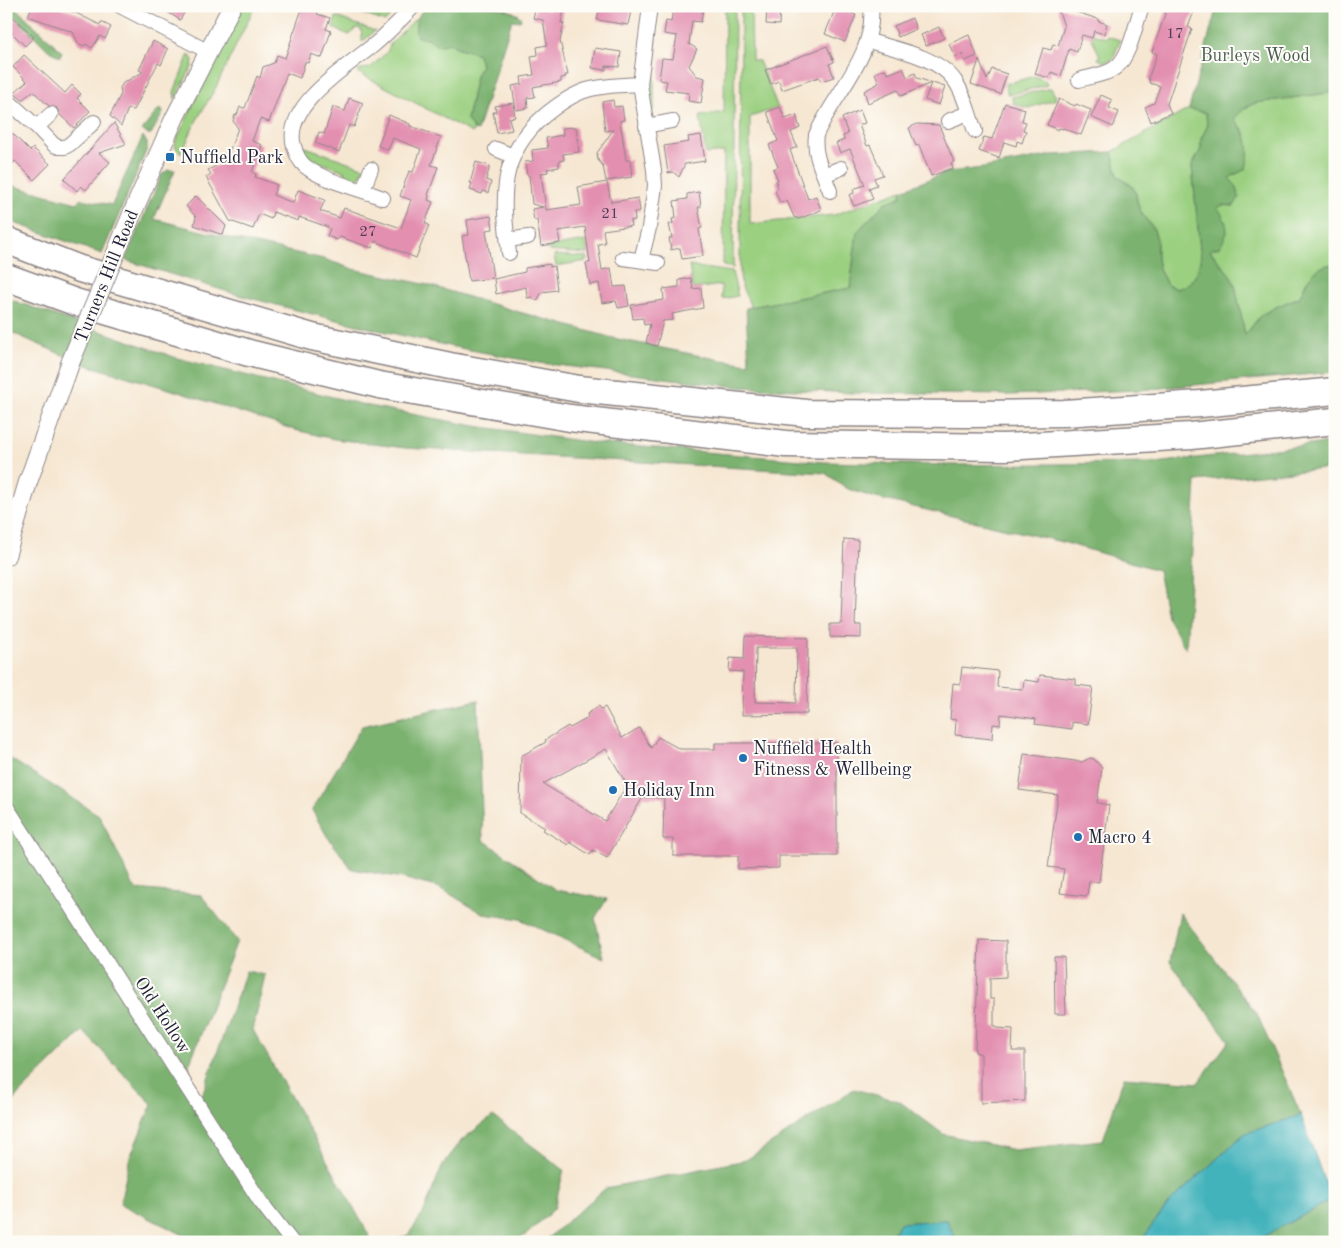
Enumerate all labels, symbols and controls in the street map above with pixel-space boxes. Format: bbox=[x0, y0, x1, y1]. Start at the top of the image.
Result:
house number: 17 bbox=[1166, 27, 1184, 42]
park label: Burleys Wood bbox=[1200, 47, 1310, 65]
place label: Nuffield Park bbox=[180, 149, 284, 167]
marker: Nuffield Park bbox=[164, 151, 176, 163]
street label: Turners Hill Road bbox=[72, 207, 142, 346]
house number: 21 bbox=[601, 207, 619, 222]
house number: 27 bbox=[359, 225, 377, 240]
place label: Nuffield Health Fitness & Wellbeing bbox=[753, 740, 912, 779]
marker: Nuffield Health Fitness & Wellbeing bbox=[737, 752, 749, 764]
place label: Holiday Inn bbox=[623, 782, 715, 800]
marker: Holiday Inn bbox=[607, 784, 619, 796]
place label: Macro 4 bbox=[1088, 829, 1152, 847]
marker: Macro 4 bbox=[1072, 831, 1084, 843]
street label: Old Hollow bbox=[131, 974, 194, 1057]

